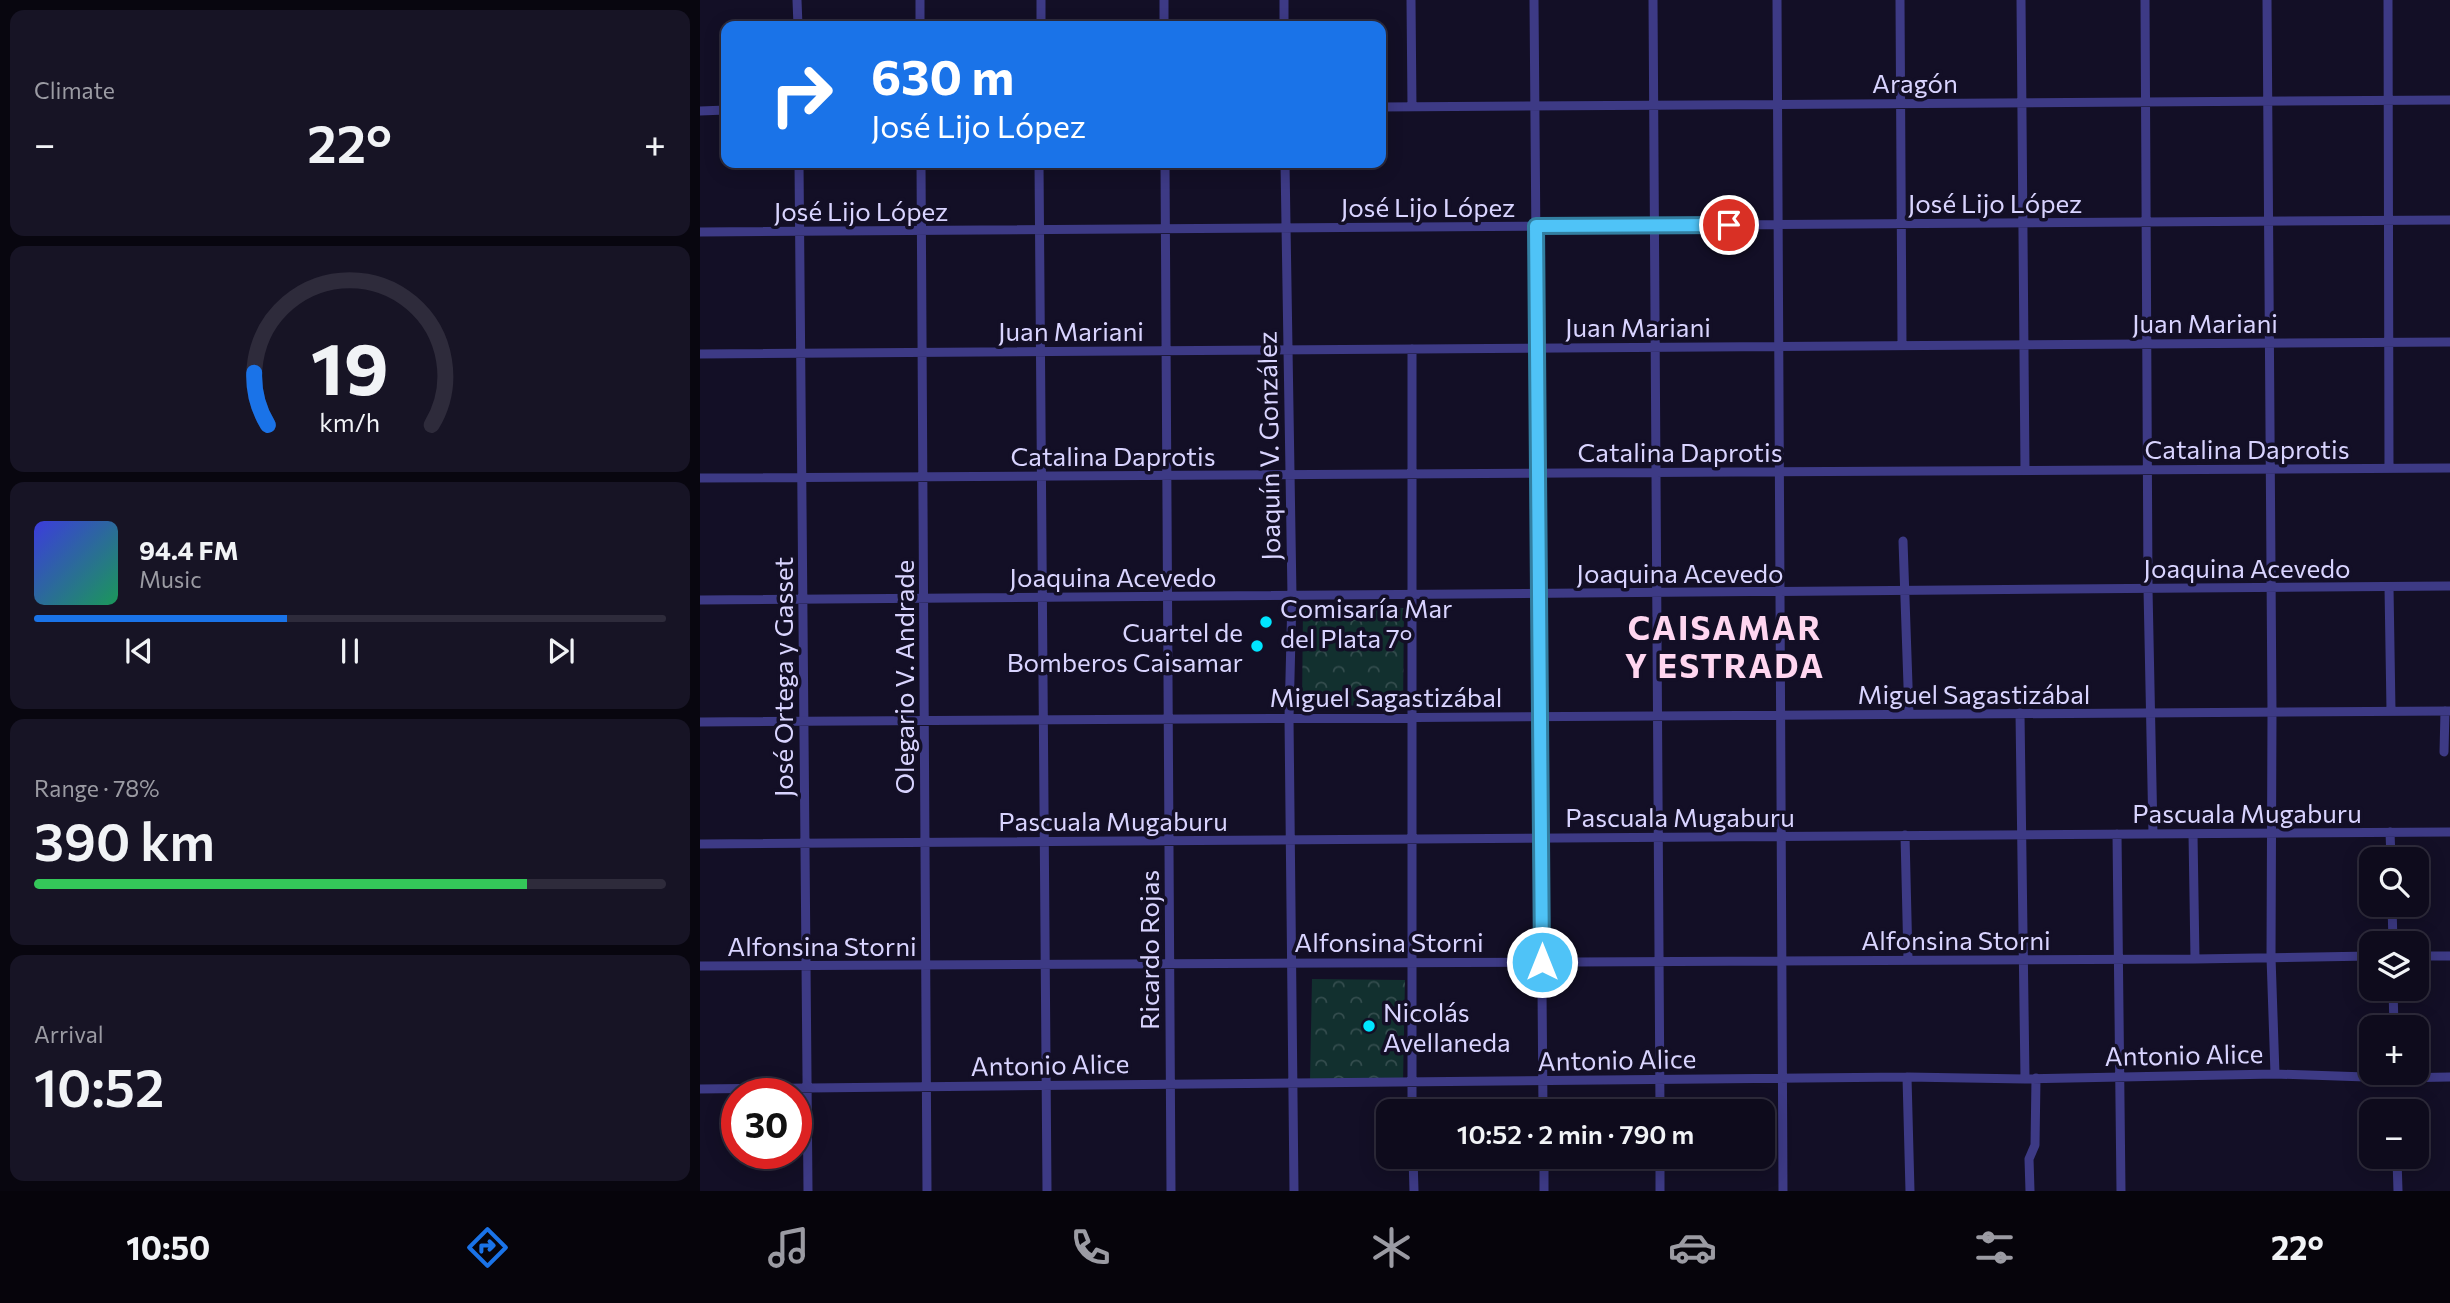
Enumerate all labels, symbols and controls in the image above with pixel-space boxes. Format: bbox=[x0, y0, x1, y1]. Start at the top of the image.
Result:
text: 630 m bbox=[871, 45, 1014, 105]
icon: right bbox=[756, 49, 847, 140]
street label: Aragón bbox=[1872, 67, 1958, 98]
text: Climate bbox=[34, 76, 115, 104]
text: José Lijo López bbox=[871, 105, 1086, 145]
text: 22° bbox=[307, 110, 392, 174]
text: − bbox=[34, 119, 56, 166]
text: + bbox=[644, 119, 666, 166]
street label: José Lijo López bbox=[1908, 187, 2082, 218]
street label: José Lijo López bbox=[1341, 191, 1515, 222]
street label: José Lijo López bbox=[774, 195, 948, 226]
pin bbox=[1699, 195, 1759, 255]
icon: arrive bbox=[1710, 206, 1748, 244]
street label: Juan Mariani bbox=[2132, 307, 2278, 338]
street label: Juan Mariani bbox=[1565, 311, 1711, 342]
street label: Juan Mariani bbox=[998, 315, 1144, 346]
text: 19 bbox=[311, 322, 389, 411]
street label: Joaquín V. González bbox=[1250, 331, 1286, 561]
text: km/h bbox=[320, 407, 380, 437]
street label: Catalina Daprotis bbox=[2144, 433, 2350, 464]
street label: Catalina Daprotis bbox=[1577, 436, 1783, 467]
street label: Catalina Daprotis bbox=[1010, 440, 1216, 471]
text: 94.4 FM bbox=[139, 534, 239, 565]
street label: Joaquina Acevedo bbox=[2143, 552, 2351, 583]
street label: José Ortega y Gasset bbox=[767, 557, 798, 797]
street label: Joaquina Acevedo bbox=[1576, 557, 1784, 588]
street label: Olegario V. Andrade bbox=[888, 560, 919, 794]
street label: Joaquina Acevedo bbox=[1009, 561, 1217, 592]
text: Music bbox=[139, 565, 202, 593]
place label: Comisaría Mar del Plata 7° bbox=[1280, 592, 1452, 653]
district label: CAISAMAR Y ESTRADA bbox=[1625, 606, 1825, 685]
marker: Comisaría Mar del Plata 7° bbox=[1258, 614, 1274, 630]
place label: Cuartel de Bomberos Caisamar bbox=[1007, 616, 1243, 677]
icon: previous bbox=[120, 632, 158, 670]
icon: pause bbox=[331, 632, 369, 670]
icon: next bbox=[542, 632, 580, 670]
marker: Cuartel de Bomberos Caisamar bbox=[1249, 638, 1265, 654]
street label: Miguel Sagastizábal bbox=[1858, 678, 2090, 709]
street label: Miguel Sagastizábal bbox=[1270, 681, 1502, 712]
text: Range · 78% bbox=[34, 774, 159, 802]
street label: Pascuala Mugaburu bbox=[2132, 797, 2362, 828]
street label: Pascuala Mugaburu bbox=[1565, 801, 1795, 832]
street label: Pascuala Mugaburu bbox=[998, 805, 1228, 836]
text: 390 km bbox=[34, 808, 215, 872]
map controls bbox=[2359, 847, 2429, 1169]
button: search bbox=[2359, 847, 2429, 917]
street label: Ricardo Rojas bbox=[1133, 870, 1164, 1030]
street label: Alfonsina Storni bbox=[1861, 924, 2051, 955]
position arrow bbox=[1505, 925, 1579, 999]
street label: Alfonsina Storni bbox=[1294, 926, 1484, 957]
street label: Alfonsina Storni bbox=[727, 930, 917, 961]
button: layers bbox=[2359, 931, 2429, 1001]
place label: Nicolás Avellaneda bbox=[1383, 996, 1511, 1057]
button: + bbox=[2359, 1015, 2429, 1085]
marker: Nicolás Avellaneda bbox=[1361, 1018, 1377, 1034]
text: Arrival bbox=[34, 1020, 104, 1048]
street label: Antonio Alice bbox=[2104, 1037, 2264, 1071]
street label: Antonio Alice bbox=[1537, 1042, 1697, 1076]
street label: Antonio Alice bbox=[970, 1047, 1130, 1081]
text: 10:52 bbox=[34, 1054, 164, 1118]
speed limit sign: 30 bbox=[721, 1078, 812, 1169]
button: − bbox=[2359, 1099, 2429, 1169]
text: 10:52 · 2 min · 790 m bbox=[1457, 1118, 1694, 1149]
icon: directions bbox=[463, 1223, 512, 1272]
icon: music bbox=[764, 1223, 813, 1272]
icon: phone bbox=[1066, 1223, 1115, 1272]
icon: climate bbox=[1367, 1223, 1416, 1272]
icon: car bbox=[1668, 1223, 1717, 1272]
icon: filters bbox=[1970, 1223, 2019, 1272]
text: 10:50 bbox=[126, 1227, 210, 1267]
text: 22° bbox=[2271, 1227, 2324, 1267]

